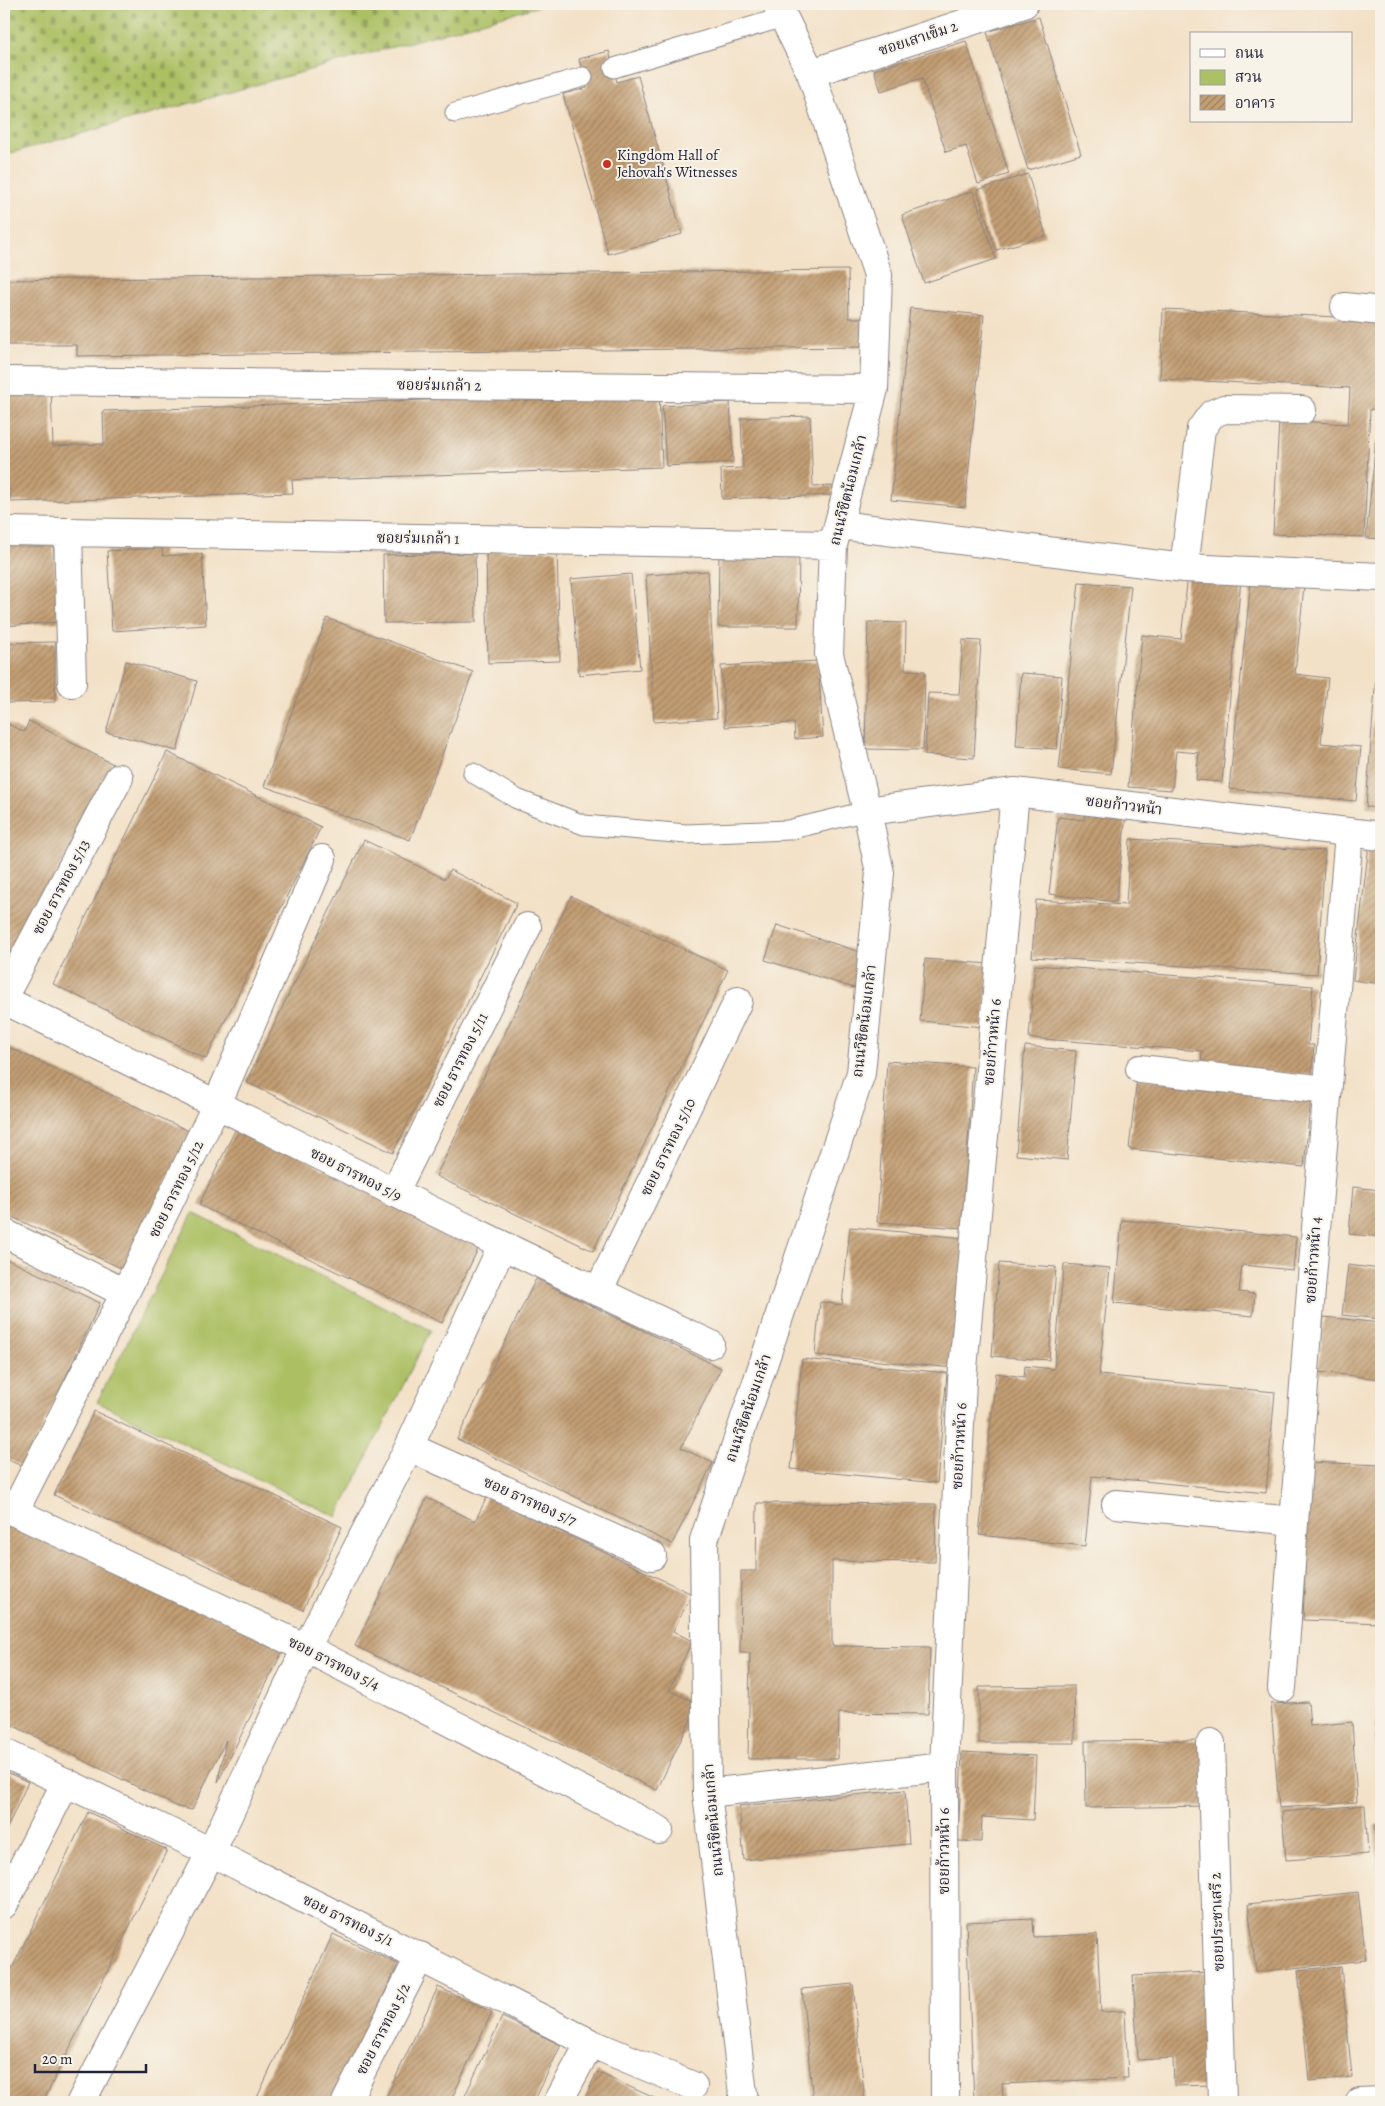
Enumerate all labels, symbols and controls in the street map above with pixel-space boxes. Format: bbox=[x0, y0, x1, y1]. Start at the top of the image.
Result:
street label: ซอยเสาเข็ม 2 bbox=[876, 16, 960, 60]
legend bbox=[1190, 32, 1352, 122]
text: ถนน bbox=[1235, 43, 1264, 63]
text: สวน bbox=[1235, 67, 1262, 87]
text: อาคาร bbox=[1235, 93, 1275, 113]
place label: Kingdom Hall of Jehovah's Witnesses bbox=[617, 145, 737, 182]
marker: Kingdom Hall of Jehovah's Witnesses bbox=[601, 158, 613, 170]
street label: ซอยร่มเกล้า 2 bbox=[396, 374, 482, 396]
street label: ถนนวิชิตน้อมเกล้า bbox=[825, 433, 871, 547]
street label: ซอยร่มเกล้า 1 bbox=[376, 527, 460, 549]
street label: ซอยก้าวหน้า bbox=[1084, 790, 1164, 820]
street label: ซอย ธารทอง 5/13 bbox=[28, 836, 94, 938]
street label: ถนนวิชิตน้อมเกล้า bbox=[847, 963, 881, 1079]
street label: ซอยก้าวหน้า 6 bbox=[978, 998, 1006, 1086]
street label: ซอย ธารทอง 5/11 bbox=[428, 1009, 492, 1111]
street label: ซอย ธารทอง 5/10 bbox=[636, 1095, 700, 1199]
street label: ซอย ธารทอง 5/12 bbox=[144, 1137, 208, 1241]
street label: ซอย ธารทอง 5/9 bbox=[307, 1142, 405, 1206]
street label: ซอยก้าวหน้า 4 bbox=[1300, 1216, 1326, 1304]
street label: ถนนวิชิตน้อมเกล้า bbox=[720, 1351, 776, 1465]
street label: ซอยก้าวหน้า 6 bbox=[947, 1402, 971, 1490]
street label: ซอย ธารทอง 5/7 bbox=[480, 1472, 580, 1531]
street label: ซอย ธารทอง 5/4 bbox=[285, 1631, 383, 1695]
street label: ถนนวิชิตน้อมเกล้า bbox=[698, 1763, 728, 1877]
street label: ซอยก้าวหน้า 6 bbox=[934, 1807, 954, 1895]
street label: ซอยประชาเสรี 2 bbox=[1205, 1872, 1229, 1972]
street label: ซอย ธารทอง 5/1 bbox=[299, 1889, 397, 1951]
street label: ซอย ธารทอง 5/2 bbox=[351, 1980, 415, 2078]
scale bar bbox=[35, 2041, 146, 2073]
text: 20 m bbox=[42, 2049, 73, 2069]

